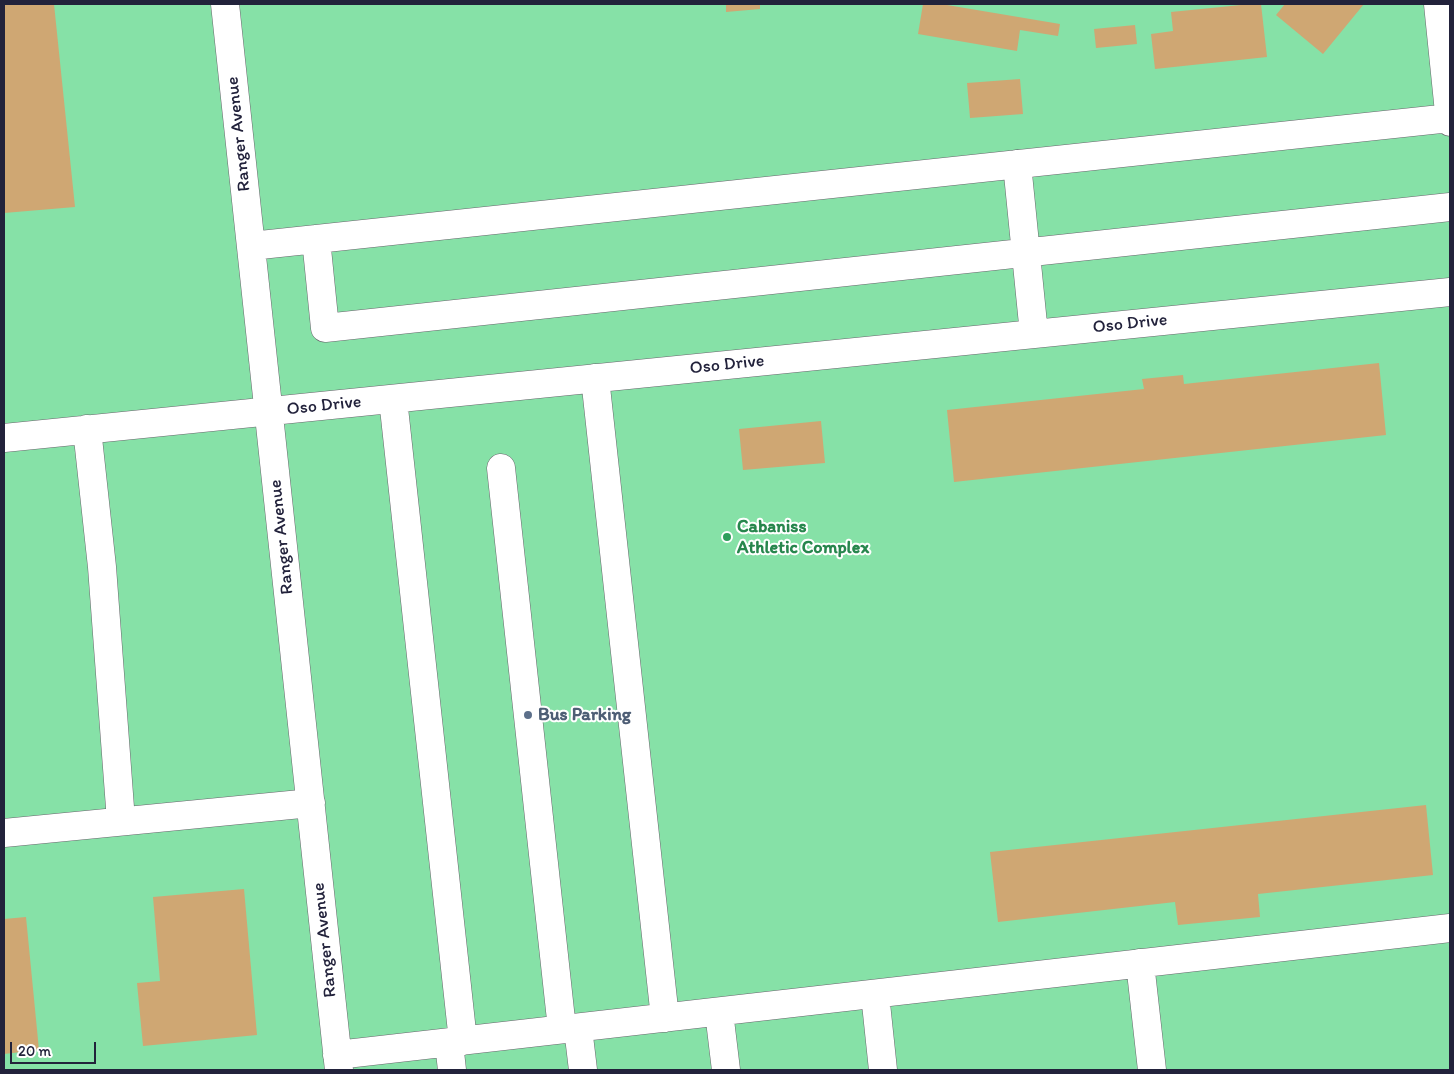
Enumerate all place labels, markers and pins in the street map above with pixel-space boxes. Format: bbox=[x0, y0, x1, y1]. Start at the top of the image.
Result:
place label: Cabaniss Athletic Complex bbox=[737, 516, 869, 558]
marker: Cabaniss Athletic Complex bbox=[721, 531, 733, 543]
place label: Bus Parking bbox=[538, 704, 631, 726]
marker: Bus Parking bbox=[522, 709, 534, 721]

